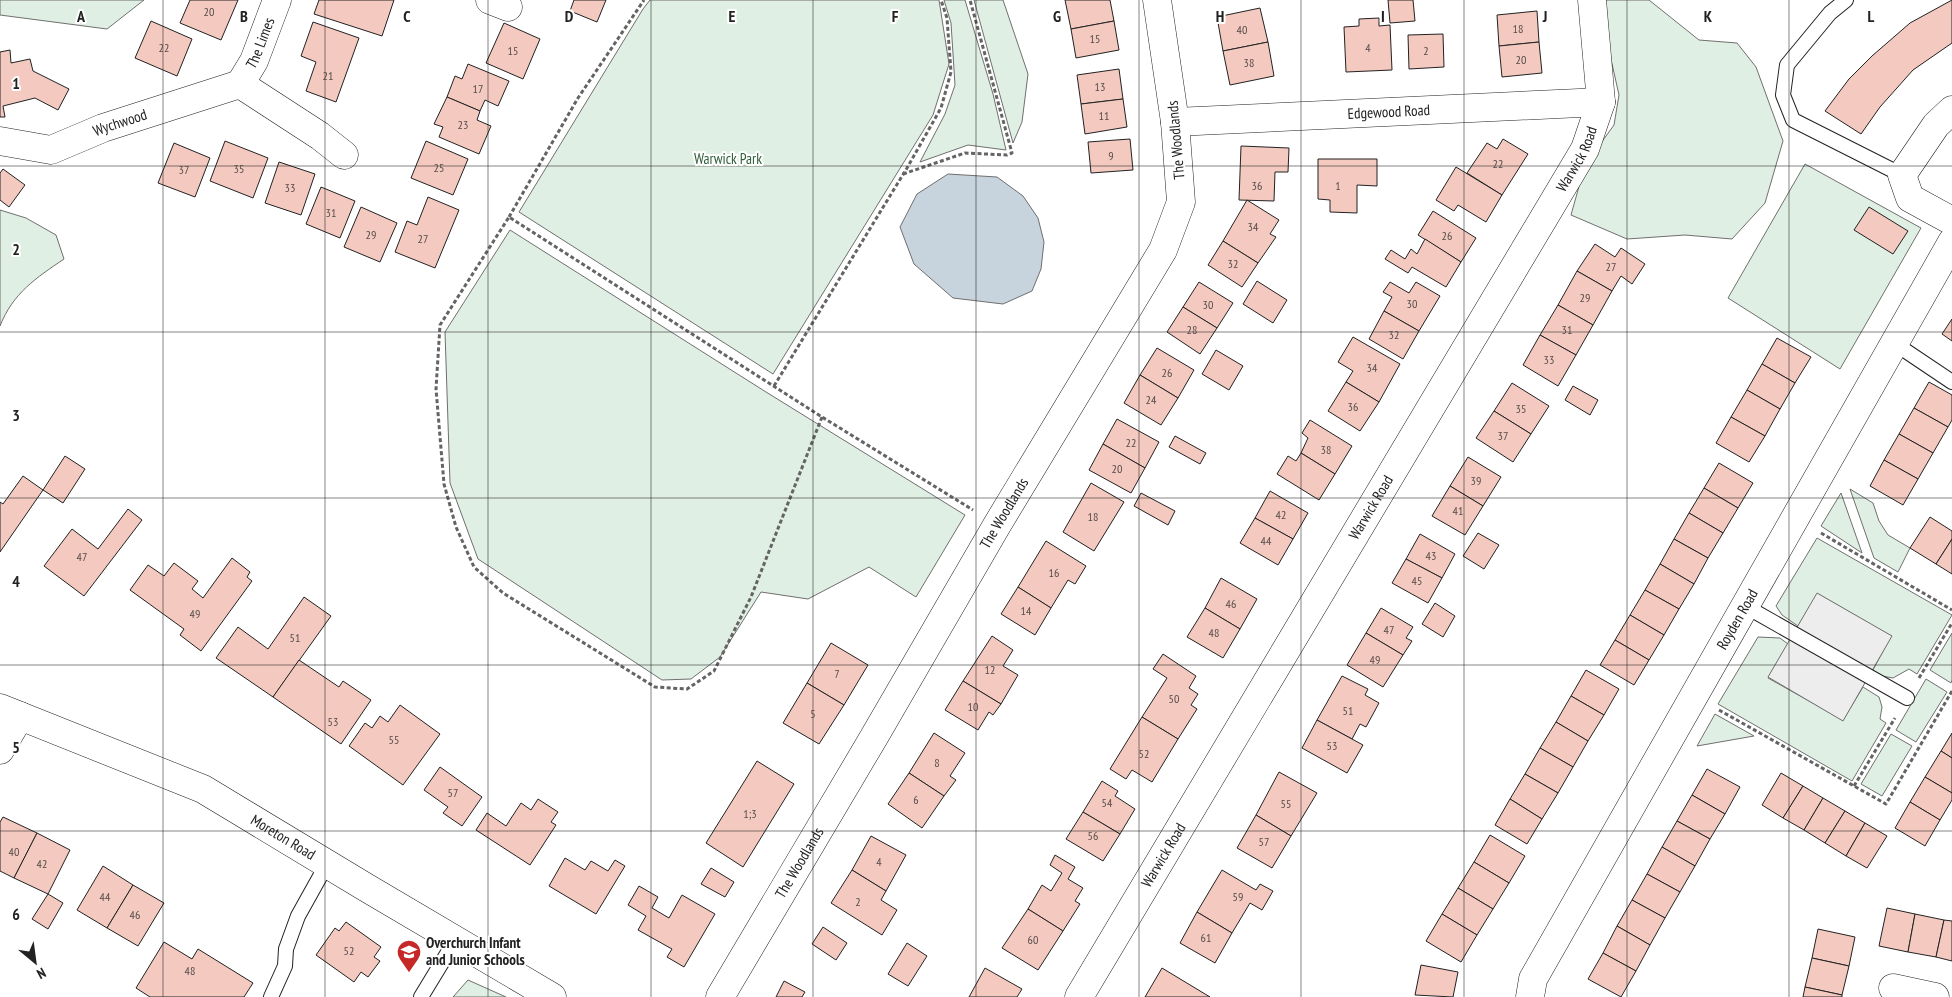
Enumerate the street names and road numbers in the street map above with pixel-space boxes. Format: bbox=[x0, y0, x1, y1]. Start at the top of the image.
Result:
street label: The Limes bbox=[242, 15, 279, 72]
street label: The Woodlands bbox=[1163, 100, 1188, 180]
street label: Edgewood Road bbox=[1347, 100, 1430, 123]
street label: Wychwood bbox=[90, 105, 149, 140]
street label: Warwick Road bbox=[1552, 124, 1601, 195]
street label: Warwick Road bbox=[1344, 472, 1397, 543]
street label: The Woodlands bbox=[975, 474, 1032, 552]
street label: Royden Road bbox=[1712, 585, 1762, 653]
street label: Moreton Road bbox=[247, 810, 319, 864]
street label: Warwick Road bbox=[1137, 819, 1190, 891]
street label: The Woodlands bbox=[771, 824, 827, 901]

